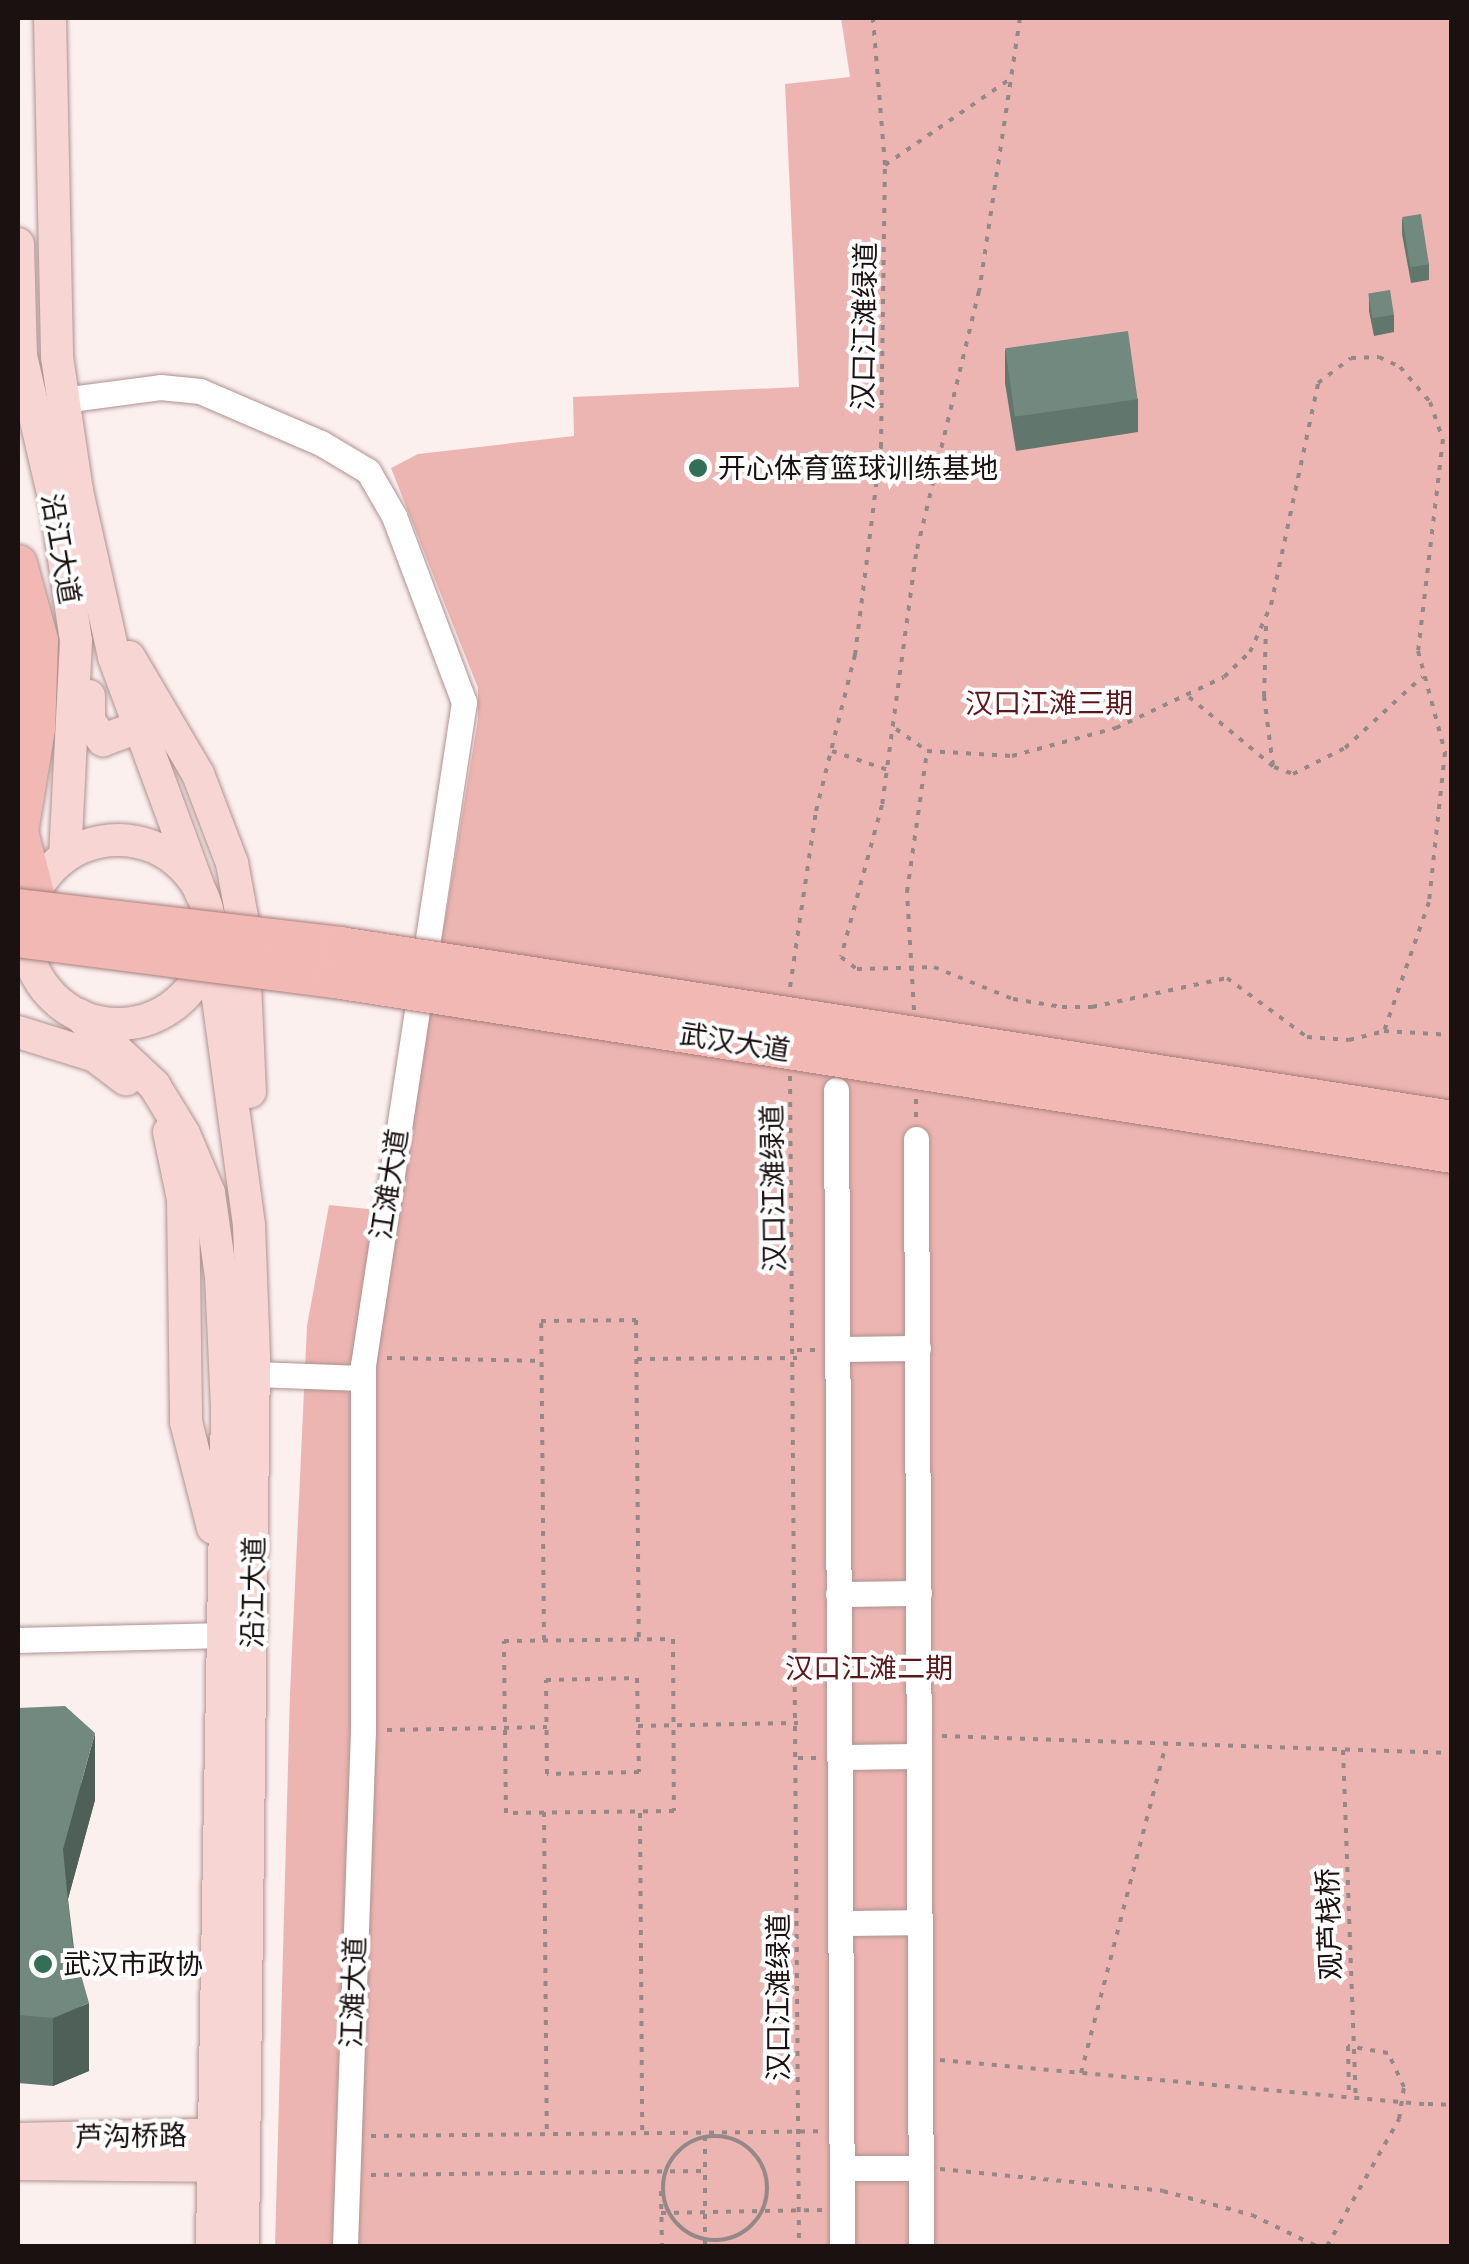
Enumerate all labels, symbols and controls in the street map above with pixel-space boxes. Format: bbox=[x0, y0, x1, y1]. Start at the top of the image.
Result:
street label: 汉口江滩绿道 bbox=[846, 242, 882, 410]
place label: 开心体育篮球训练基地 bbox=[718, 451, 998, 485]
marker: 开心体育篮球训练基地 bbox=[687, 457, 709, 479]
street label: 沿江大道 bbox=[35, 491, 87, 607]
park label: 汉口江滩三期 bbox=[965, 686, 1133, 720]
street label: 武汉大道 bbox=[677, 1017, 793, 1067]
street label: 汉口江滩绿道 bbox=[755, 1104, 791, 1272]
street label: 江滩大道 bbox=[364, 1126, 414, 1242]
street label: 沿江大道 bbox=[235, 1536, 271, 1648]
park label: 汉口江滩二期 bbox=[785, 1651, 953, 1685]
street label: 观芦栈桥 bbox=[1310, 1867, 1348, 1981]
street label: 汉口江滩绿道 bbox=[761, 1913, 795, 2081]
street label: 江滩大道 bbox=[334, 1935, 372, 2049]
place label: 武汉市政协 bbox=[63, 1947, 203, 1981]
marker: 武汉市政协 bbox=[32, 1953, 54, 1975]
street label: 芦沟桥路 bbox=[75, 2118, 187, 2154]

